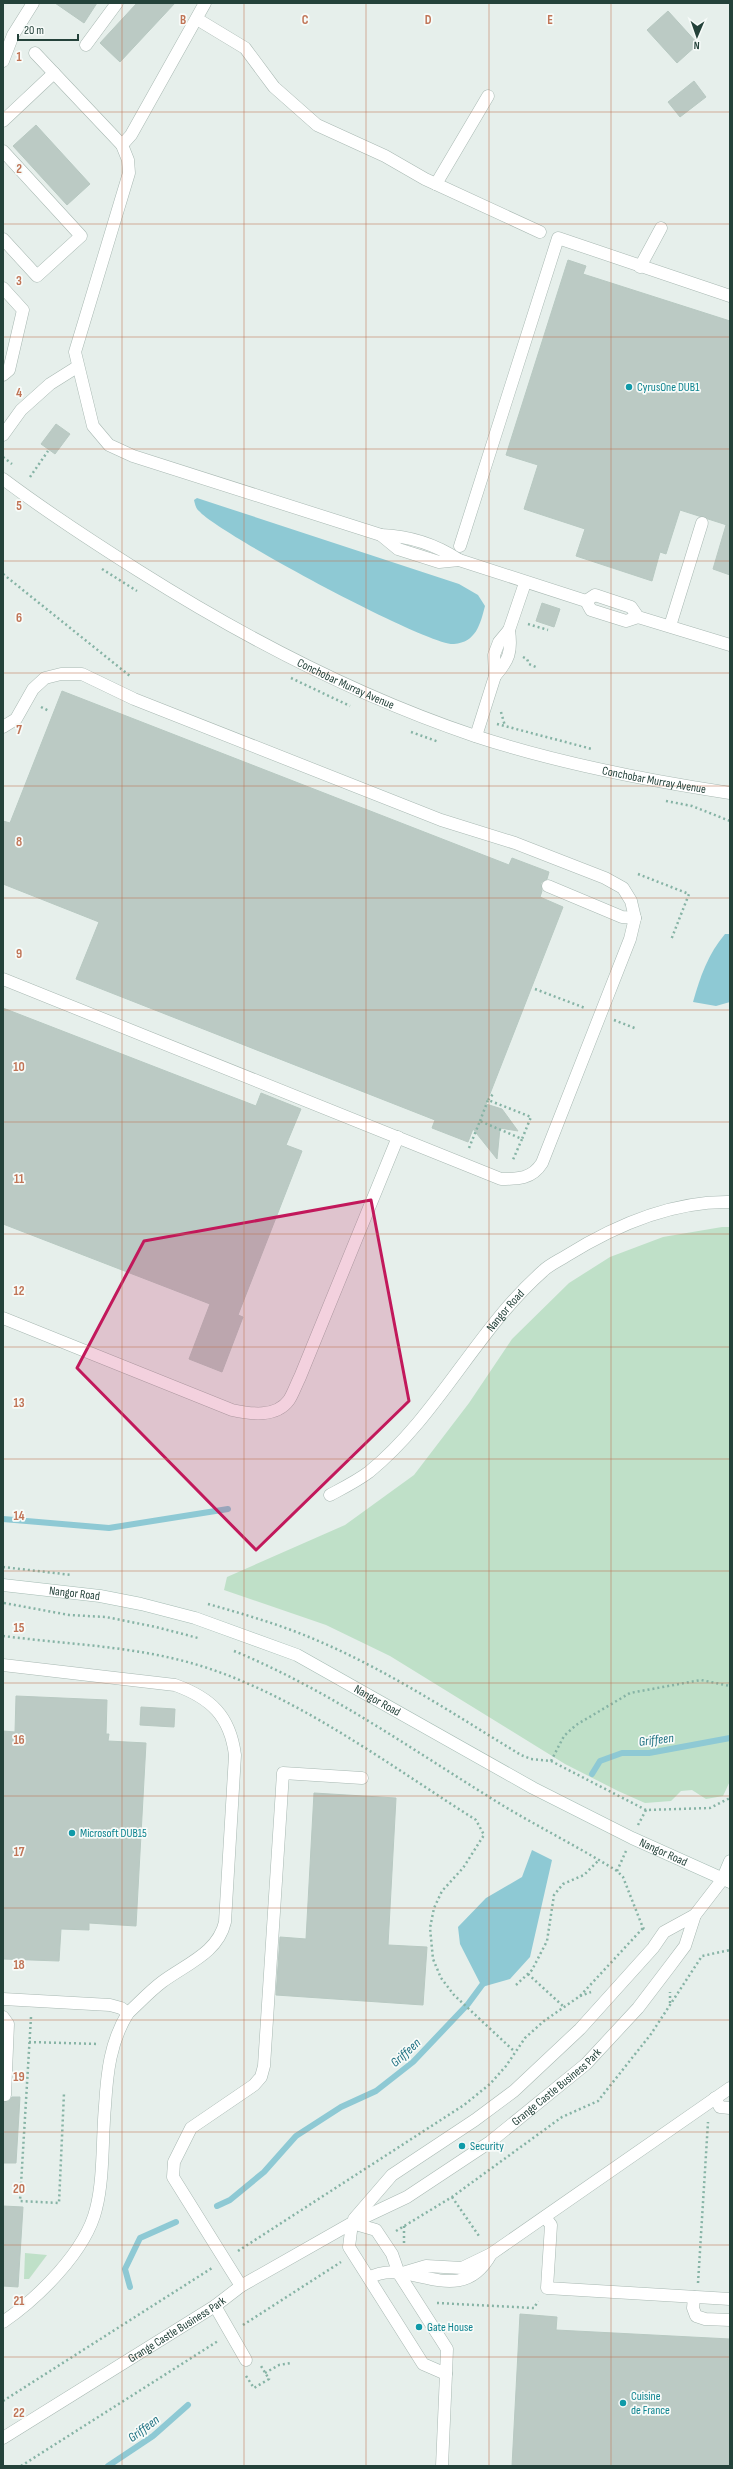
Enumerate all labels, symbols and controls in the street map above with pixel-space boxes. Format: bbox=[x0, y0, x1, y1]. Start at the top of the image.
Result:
text: B bbox=[180, 12, 186, 28]
text: C bbox=[302, 12, 309, 28]
text: D bbox=[425, 12, 432, 28]
text: E bbox=[547, 12, 553, 28]
scale bar bbox=[18, 16, 78, 42]
north arrow bbox=[677, 16, 717, 56]
text: 20 m bbox=[24, 23, 44, 38]
text: N bbox=[693, 39, 700, 52]
text: 1 bbox=[16, 49, 22, 65]
text: 2 bbox=[16, 161, 22, 177]
text: 3 bbox=[16, 273, 22, 289]
place label: CyrusOne DUB1 bbox=[637, 380, 700, 395]
marker: CyrusOne DUB1 bbox=[624, 382, 634, 392]
text: 4 bbox=[16, 385, 22, 401]
text: 5 bbox=[16, 498, 22, 514]
text: 6 bbox=[16, 610, 22, 626]
street label: Conchobar Murray Avenue bbox=[295, 655, 397, 713]
text: 7 bbox=[16, 722, 22, 738]
street label: Conchobar Murray Avenue bbox=[601, 763, 707, 797]
text: 8 bbox=[16, 834, 22, 850]
text: 9 bbox=[16, 946, 22, 962]
text: 10 bbox=[13, 1059, 25, 1075]
text: 11 bbox=[14, 1171, 24, 1187]
text: 12 bbox=[14, 1283, 25, 1299]
street label: Nangor Road bbox=[483, 1287, 528, 1335]
text: 13 bbox=[14, 1395, 25, 1411]
text: 14 bbox=[13, 1508, 25, 1524]
street label: Nangor Road bbox=[48, 1583, 101, 1604]
text: 15 bbox=[14, 1620, 25, 1636]
street label: Nangor Road bbox=[351, 1682, 403, 1720]
water label: Griffeen bbox=[638, 1730, 675, 1750]
text: 16 bbox=[13, 1732, 25, 1748]
place label: Microsoft DUB15 bbox=[80, 1826, 147, 1841]
marker: Microsoft DUB15 bbox=[67, 1828, 77, 1838]
street label: Nangor Road bbox=[637, 1835, 690, 1870]
text: 17 bbox=[14, 1844, 25, 1860]
text: 18 bbox=[13, 1957, 25, 1973]
water label: Griffeen bbox=[387, 2035, 424, 2070]
street label: Grange Castle Business Park bbox=[509, 2045, 605, 2129]
text: 19 bbox=[13, 2069, 25, 2085]
place label: Security bbox=[470, 2139, 504, 2154]
marker: Security bbox=[457, 2141, 467, 2151]
text: 20 bbox=[13, 2181, 25, 2197]
text: 21 bbox=[14, 2293, 24, 2309]
street label: Grange Castle Business Park bbox=[126, 2293, 229, 2366]
place label: Gate House bbox=[427, 2320, 473, 2335]
marker: Gate House bbox=[414, 2322, 424, 2332]
place label: Cuisine de France bbox=[631, 2389, 670, 2418]
marker: Cuisine de France bbox=[618, 2398, 628, 2408]
text: 22 bbox=[13, 2405, 25, 2421]
water label: Griffeen bbox=[125, 2412, 163, 2446]

